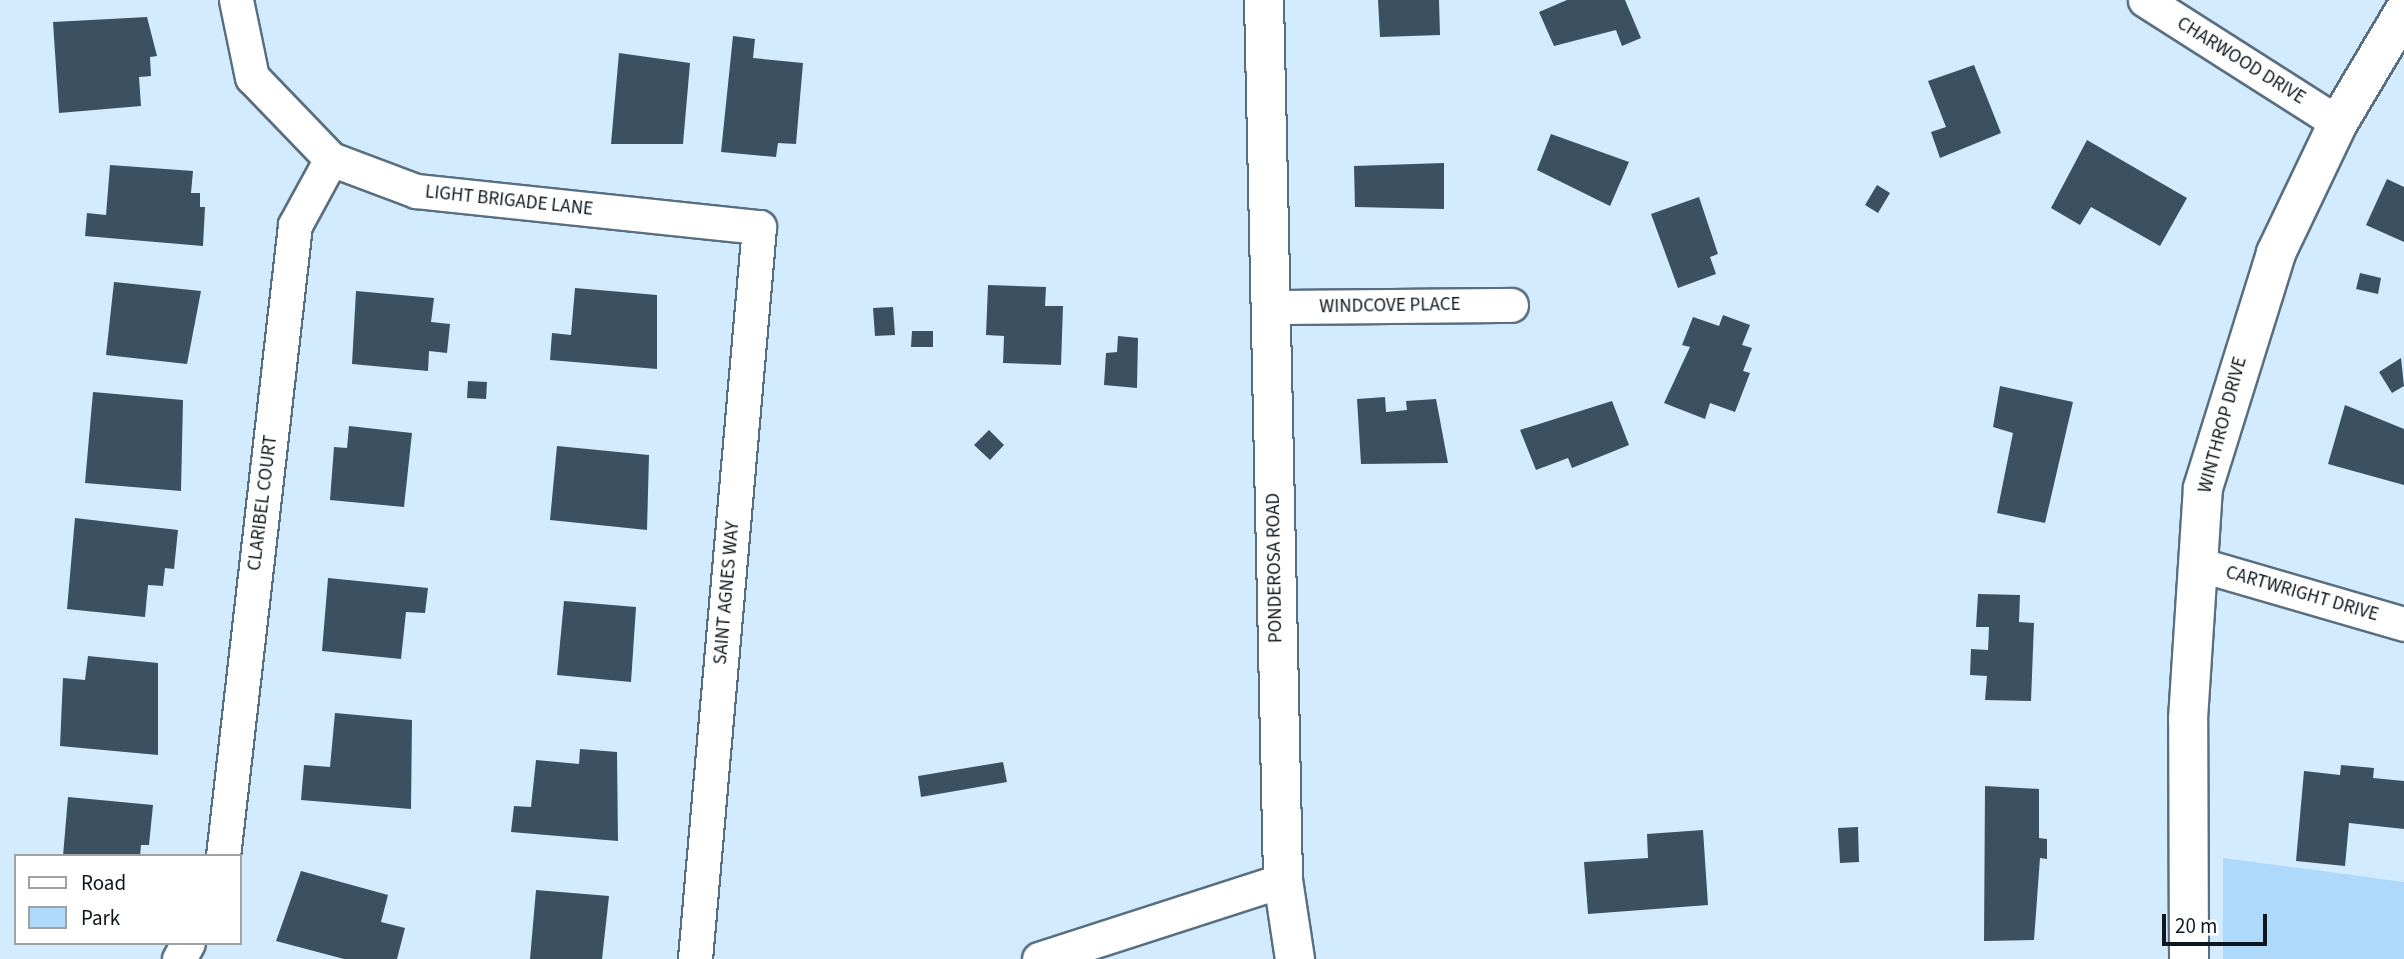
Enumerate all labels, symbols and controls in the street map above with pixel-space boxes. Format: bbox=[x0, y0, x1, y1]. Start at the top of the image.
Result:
street label: CHARWOOD DRIVE bbox=[2172, 12, 2310, 110]
street label: LIGHT BRIGADE LANE bbox=[424, 181, 594, 221]
street label: WINDCOVE PLACE bbox=[1319, 293, 1461, 319]
street label: WINTHROP DRIVE bbox=[2194, 354, 2252, 496]
street label: CLARIBEL COURT bbox=[243, 434, 283, 572]
street label: PONDEROSA ROAD bbox=[1262, 493, 1288, 643]
street label: SAINT AGNES WAY bbox=[709, 520, 745, 666]
street label: CARTWRIGHT DRIVE bbox=[2223, 561, 2381, 627]
legend bbox=[14, 854, 242, 945]
text: Road bbox=[81, 868, 126, 898]
scale bar bbox=[2166, 900, 2271, 944]
text: Park bbox=[81, 903, 120, 933]
text: 20 m bbox=[2175, 911, 2217, 941]

